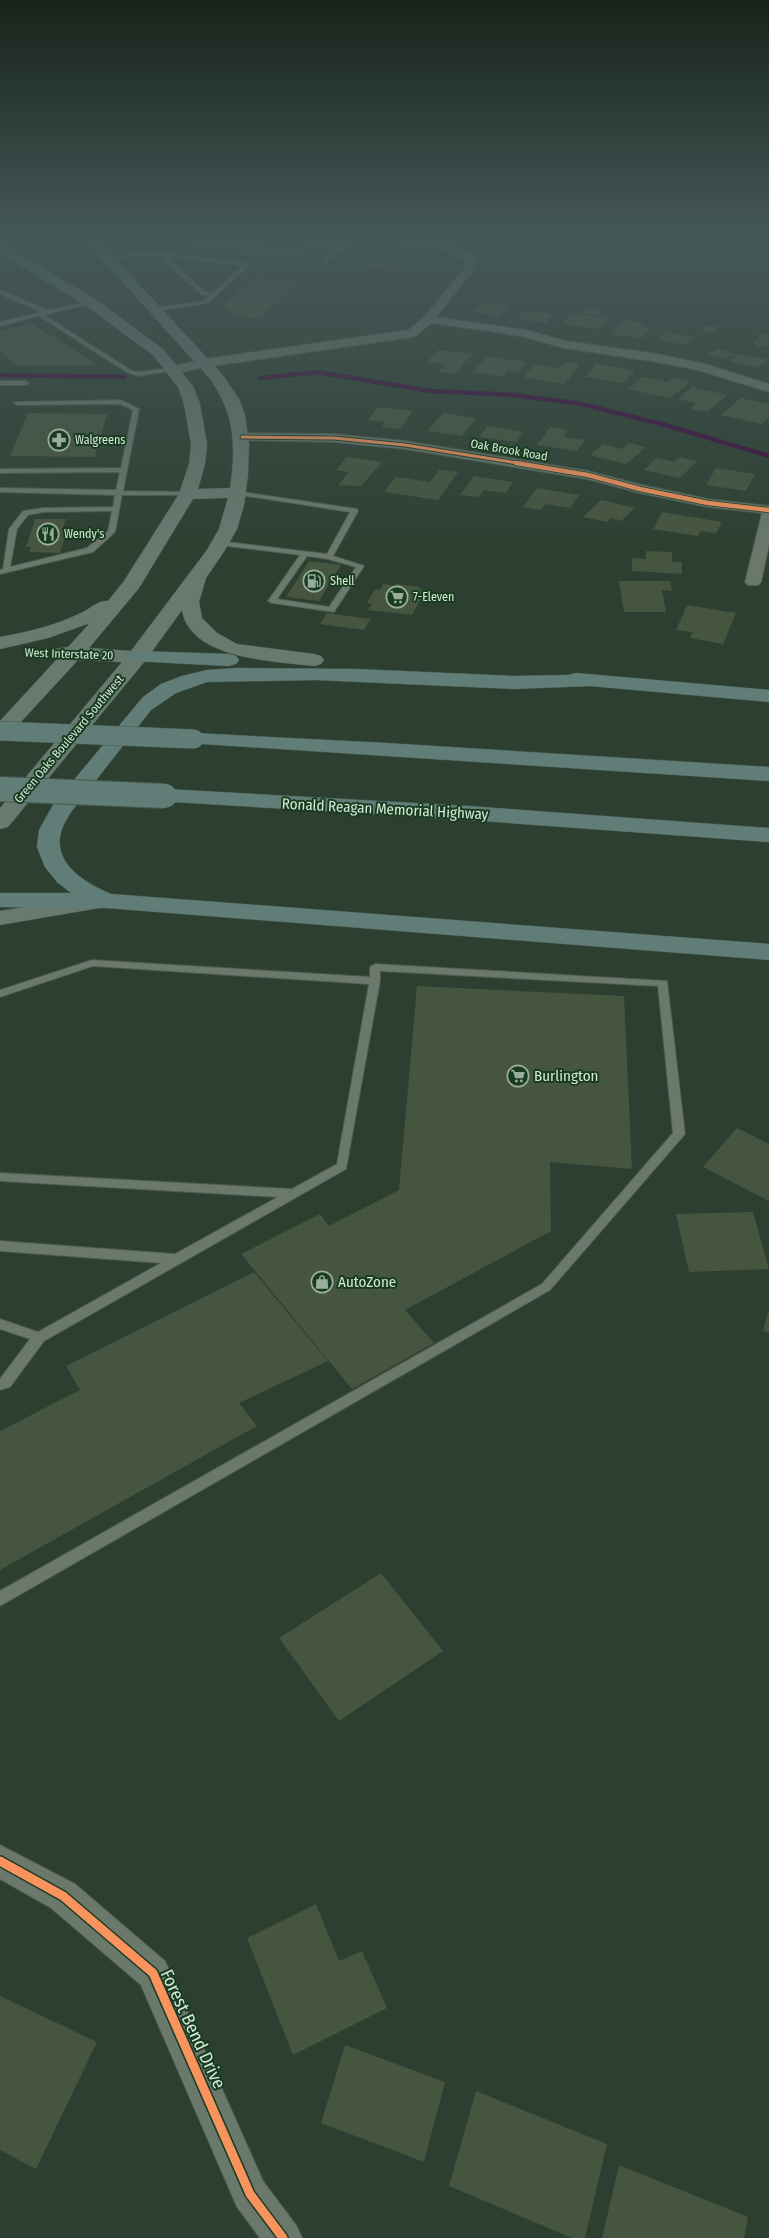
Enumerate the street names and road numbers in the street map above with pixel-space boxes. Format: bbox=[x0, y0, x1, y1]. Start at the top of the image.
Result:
street label: Oak Brook Road bbox=[469, 436, 549, 464]
street label: West Interstate 20 bbox=[24, 645, 114, 663]
street label: Green Oaks Boulevard Southwest bbox=[11, 672, 127, 806]
street label: Ronald Reagan Memorial Highway bbox=[281, 795, 489, 823]
street label: Forest Bend Drive bbox=[156, 1966, 230, 2092]

